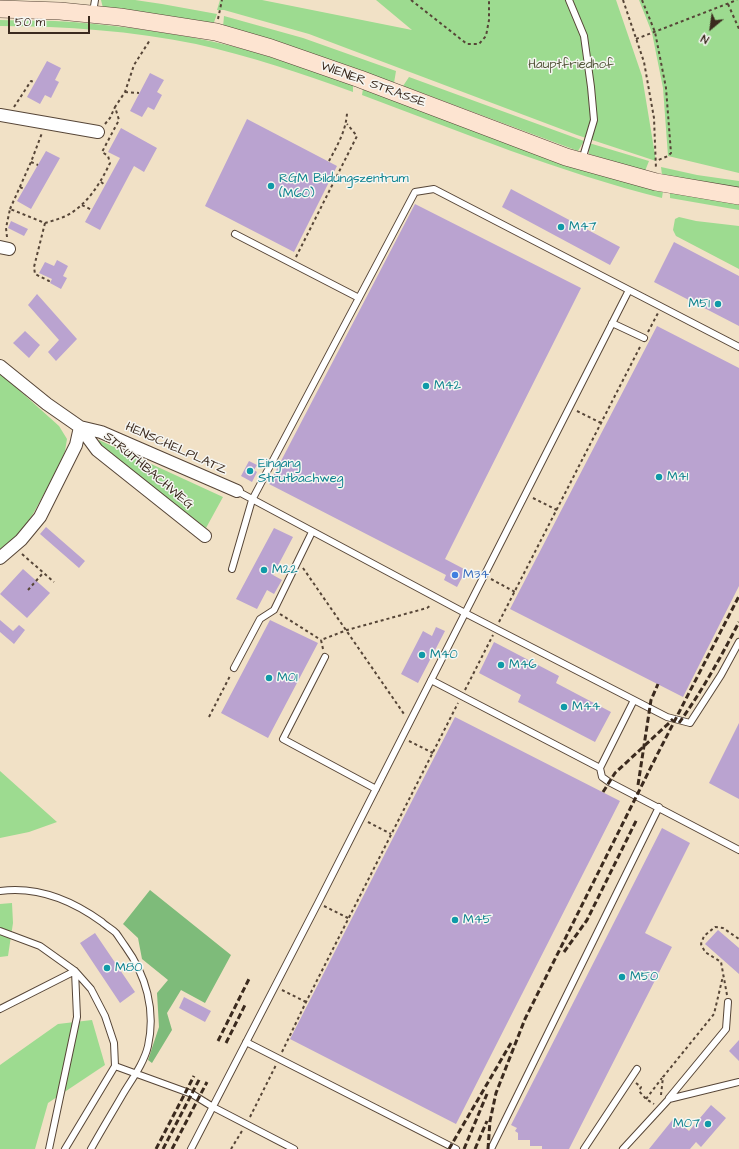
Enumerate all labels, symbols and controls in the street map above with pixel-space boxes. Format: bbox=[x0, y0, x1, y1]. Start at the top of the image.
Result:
scale bar bbox=[10, 8, 92, 34]
north arrow bbox=[691, 8, 731, 48]
text: 50 m bbox=[15, 14, 45, 31]
text: N bbox=[698, 31, 712, 47]
park label: Hauptfriedhof bbox=[528, 57, 614, 73]
street label: WIENER STRASSE bbox=[318, 59, 428, 111]
place label: RGM Bildungszentrum (M60) bbox=[279, 171, 409, 202]
marker: RGM Bildungszentrum (M60) bbox=[266, 181, 276, 191]
place label: M47 bbox=[569, 219, 597, 235]
marker: M47 bbox=[556, 222, 566, 232]
place label: M51 bbox=[688, 296, 710, 312]
marker: M51 bbox=[713, 299, 723, 309]
place label: M42 bbox=[434, 378, 461, 394]
marker: M42 bbox=[421, 381, 431, 391]
street label: HENSCHELPLATZ bbox=[123, 420, 229, 478]
street label: STRUTHBACHWEG bbox=[100, 429, 196, 513]
place label: Eingang Strutbachweg bbox=[258, 456, 343, 487]
marker: Eingang Strutbachweg bbox=[245, 466, 255, 476]
place label: M41 bbox=[667, 469, 688, 485]
marker: M41 bbox=[654, 472, 664, 482]
place label: M22 bbox=[272, 562, 298, 578]
marker: M22 bbox=[259, 565, 269, 575]
place label: M34 bbox=[463, 567, 489, 583]
marker: M34 bbox=[450, 570, 460, 580]
place label: M40 bbox=[430, 647, 458, 663]
marker: M40 bbox=[417, 650, 427, 660]
place label: M46 bbox=[509, 657, 537, 673]
marker: M46 bbox=[496, 660, 506, 670]
place label: M01 bbox=[277, 670, 298, 686]
marker: M01 bbox=[264, 673, 274, 683]
place label: M44 bbox=[572, 699, 600, 715]
marker: M44 bbox=[559, 702, 569, 712]
place label: M45 bbox=[463, 912, 492, 928]
marker: M45 bbox=[450, 915, 460, 925]
place label: M80 bbox=[115, 960, 142, 976]
marker: M80 bbox=[102, 963, 112, 973]
place label: M50 bbox=[630, 969, 658, 985]
marker: M50 bbox=[617, 972, 627, 982]
place label: M07 bbox=[673, 1116, 700, 1132]
marker: M07 bbox=[703, 1119, 713, 1129]

